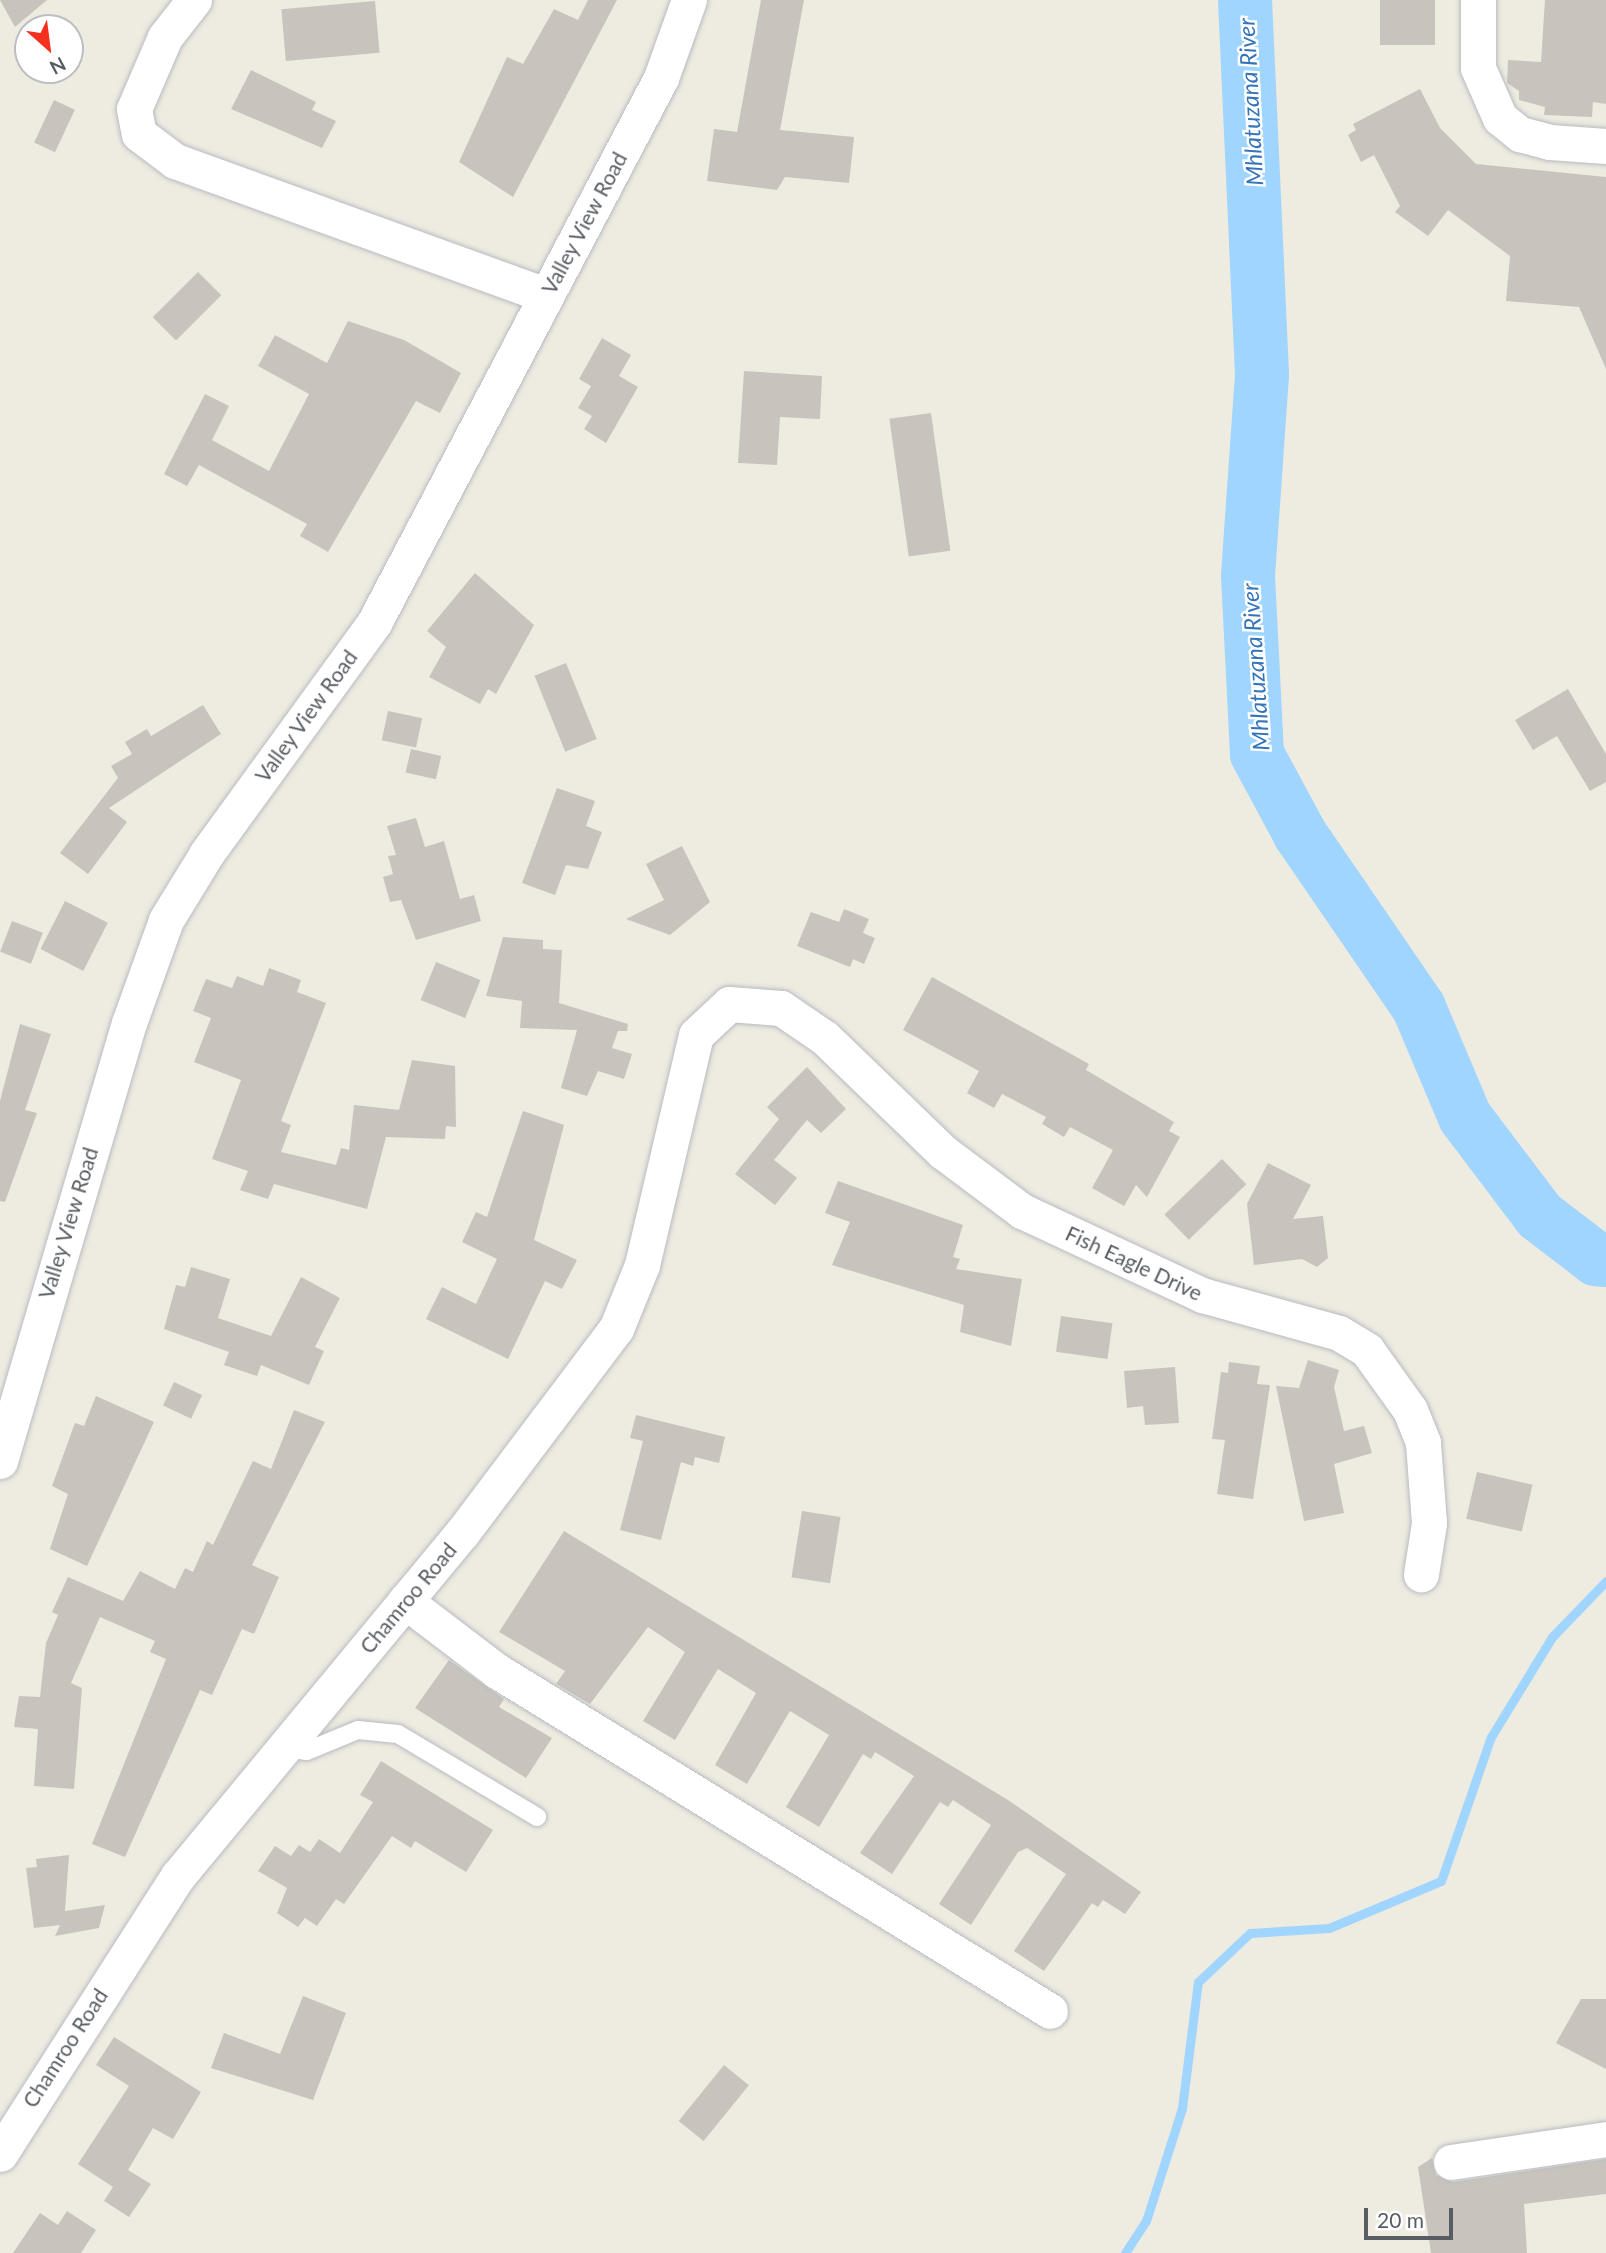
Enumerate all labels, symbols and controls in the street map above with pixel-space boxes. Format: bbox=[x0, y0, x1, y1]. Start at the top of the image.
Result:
north arrow bbox=[14, 14, 84, 84]
water label: Mhlatuzana River bbox=[1232, 17, 1268, 187]
text: N bbox=[46, 53, 70, 80]
street label: Valley View Road bbox=[536, 147, 632, 299]
water label: Mhlatuzana River bbox=[1235, 582, 1275, 752]
street label: Valley View Road bbox=[249, 644, 363, 788]
street label: Valley View Road bbox=[33, 1143, 103, 1303]
street label: Fish Eagle Drive bbox=[1062, 1220, 1206, 1306]
street label: Chamroo Road bbox=[354, 1538, 462, 1658]
street label: Chamroo Road bbox=[17, 1984, 113, 2112]
scale bar bbox=[1368, 2194, 1457, 2238]
text: 20 m bbox=[1377, 2207, 1424, 2232]

